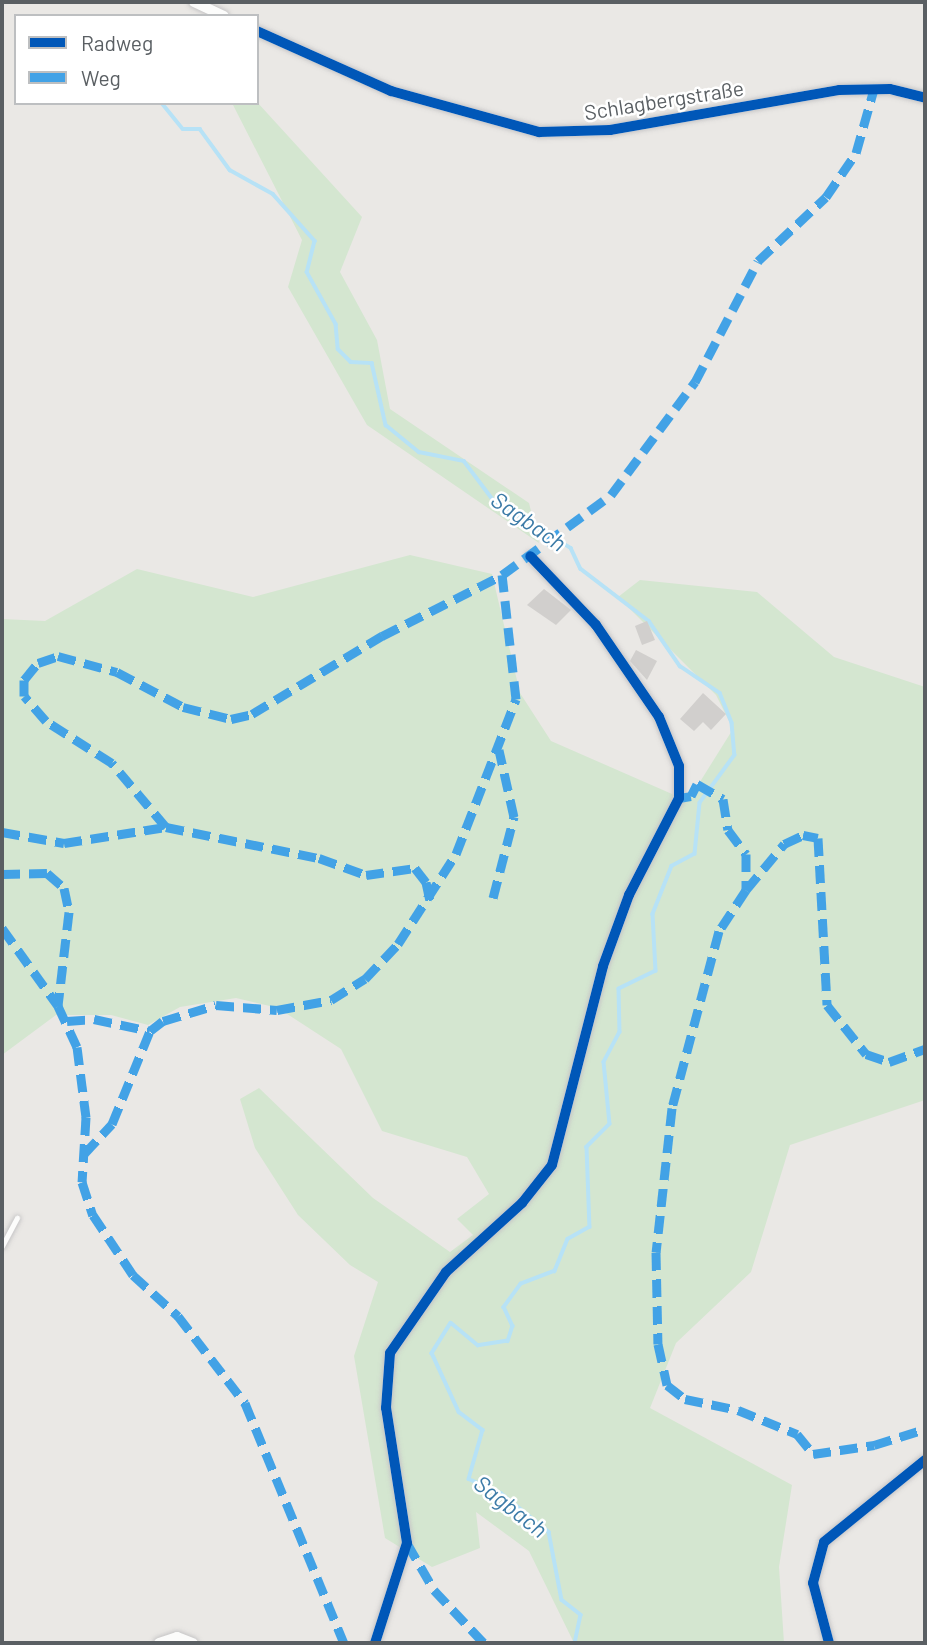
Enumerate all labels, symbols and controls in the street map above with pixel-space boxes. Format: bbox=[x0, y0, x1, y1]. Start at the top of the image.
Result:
legend bbox=[14, 14, 259, 105]
text: Radweg bbox=[81, 30, 153, 55]
text: Weg bbox=[81, 65, 121, 90]
street label: Schlagbergstraße bbox=[582, 75, 746, 125]
water label: Sagbach bbox=[486, 485, 572, 557]
water label: Sagbach bbox=[469, 1469, 553, 1543]

